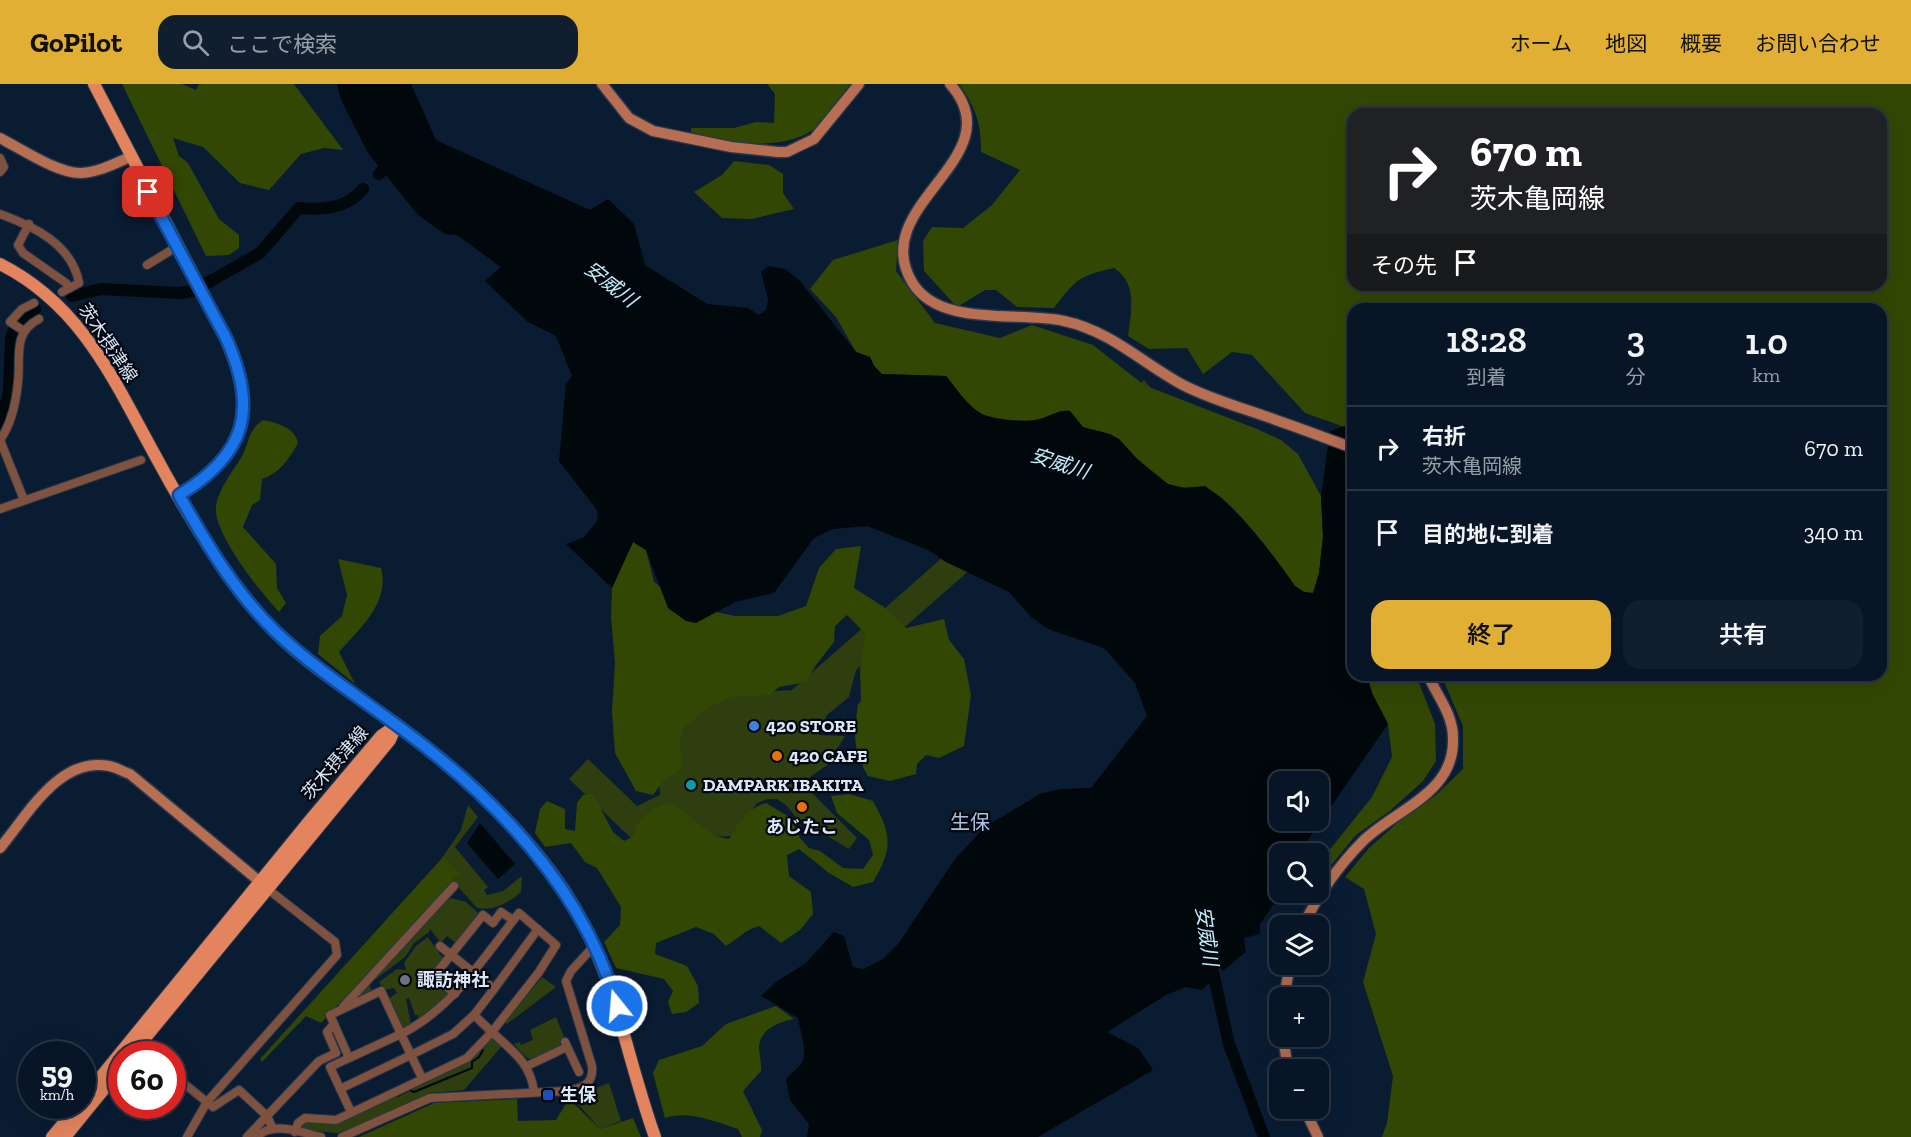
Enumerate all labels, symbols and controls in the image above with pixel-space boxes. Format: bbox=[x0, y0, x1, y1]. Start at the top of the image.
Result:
search box bbox=[158, 15, 578, 69]
text: GoPilot bbox=[30, 26, 122, 59]
icon: search bbox=[179, 26, 212, 59]
text: ここで検索 bbox=[227, 31, 337, 58]
text: ホーム bbox=[1510, 31, 1572, 56]
text: 地図 bbox=[1605, 31, 1647, 56]
text: 概要 bbox=[1680, 31, 1722, 56]
text: お問い合わせ bbox=[1755, 31, 1881, 56]
text: 670 m bbox=[1470, 126, 1582, 177]
icon: right bbox=[1371, 132, 1449, 210]
pin bbox=[122, 166, 173, 217]
icon: arrive bbox=[131, 175, 164, 208]
text: 茨木亀岡線 bbox=[1470, 183, 1605, 215]
icon: arrive bbox=[1449, 246, 1482, 279]
text: その先 bbox=[1371, 252, 1437, 279]
water label: 安威川 bbox=[580, 256, 644, 313]
street label: 茨木摂津線 bbox=[74, 300, 142, 386]
text: 18:28 bbox=[1446, 318, 1527, 361]
text: 3 bbox=[1627, 318, 1645, 361]
text: 1.0 bbox=[1745, 320, 1788, 363]
text: km bbox=[1753, 363, 1780, 387]
text: 到着 bbox=[1466, 365, 1506, 389]
text: 分 bbox=[1626, 365, 1646, 389]
text: 右折 bbox=[1422, 423, 1466, 450]
icon: right bbox=[1371, 432, 1404, 465]
text: 670 m bbox=[1804, 435, 1863, 462]
water label: 安威川 bbox=[1028, 442, 1094, 484]
text: 茨木亀岡線 bbox=[1422, 454, 1522, 478]
icon: arrive bbox=[1371, 516, 1404, 549]
text: 340 m bbox=[1804, 519, 1863, 546]
text: 目的地に到着 bbox=[1422, 521, 1554, 548]
button: 終了 bbox=[1371, 600, 1611, 669]
button: 共有 bbox=[1623, 600, 1863, 669]
place label: 420 STORE bbox=[766, 715, 857, 737]
marker: 420 STORE bbox=[747, 719, 761, 733]
street label: 茨木摂津線 bbox=[297, 722, 373, 804]
place label: 420 CAFE bbox=[789, 745, 868, 767]
marker: 420 CAFE bbox=[770, 749, 784, 763]
map controls bbox=[1269, 771, 1329, 1119]
button: sound bbox=[1269, 771, 1329, 831]
place label: DAMPARK IBAKITA bbox=[703, 774, 864, 796]
marker: DAMPARK IBAKITA bbox=[684, 778, 698, 792]
marker: あじたこ bbox=[795, 800, 809, 814]
district label: 生保 bbox=[950, 810, 990, 834]
place label: あじたこ bbox=[766, 816, 838, 838]
button: search bbox=[1269, 843, 1329, 903]
water label: 安威川 bbox=[1191, 905, 1223, 969]
button: layers bbox=[1269, 915, 1329, 975]
place label: 諏訪神社 bbox=[417, 969, 489, 991]
marker: 諏訪神社 bbox=[398, 973, 412, 987]
position arrow bbox=[585, 974, 649, 1038]
button: + bbox=[1269, 987, 1329, 1047]
speed limit sign: 60 bbox=[108, 1041, 186, 1119]
text: 59 bbox=[41, 1055, 73, 1091]
button: − bbox=[1269, 1059, 1329, 1119]
place label: 生保 bbox=[560, 1084, 597, 1106]
text: km/h bbox=[40, 1086, 74, 1104]
marker: 生保 bbox=[541, 1088, 555, 1102]

